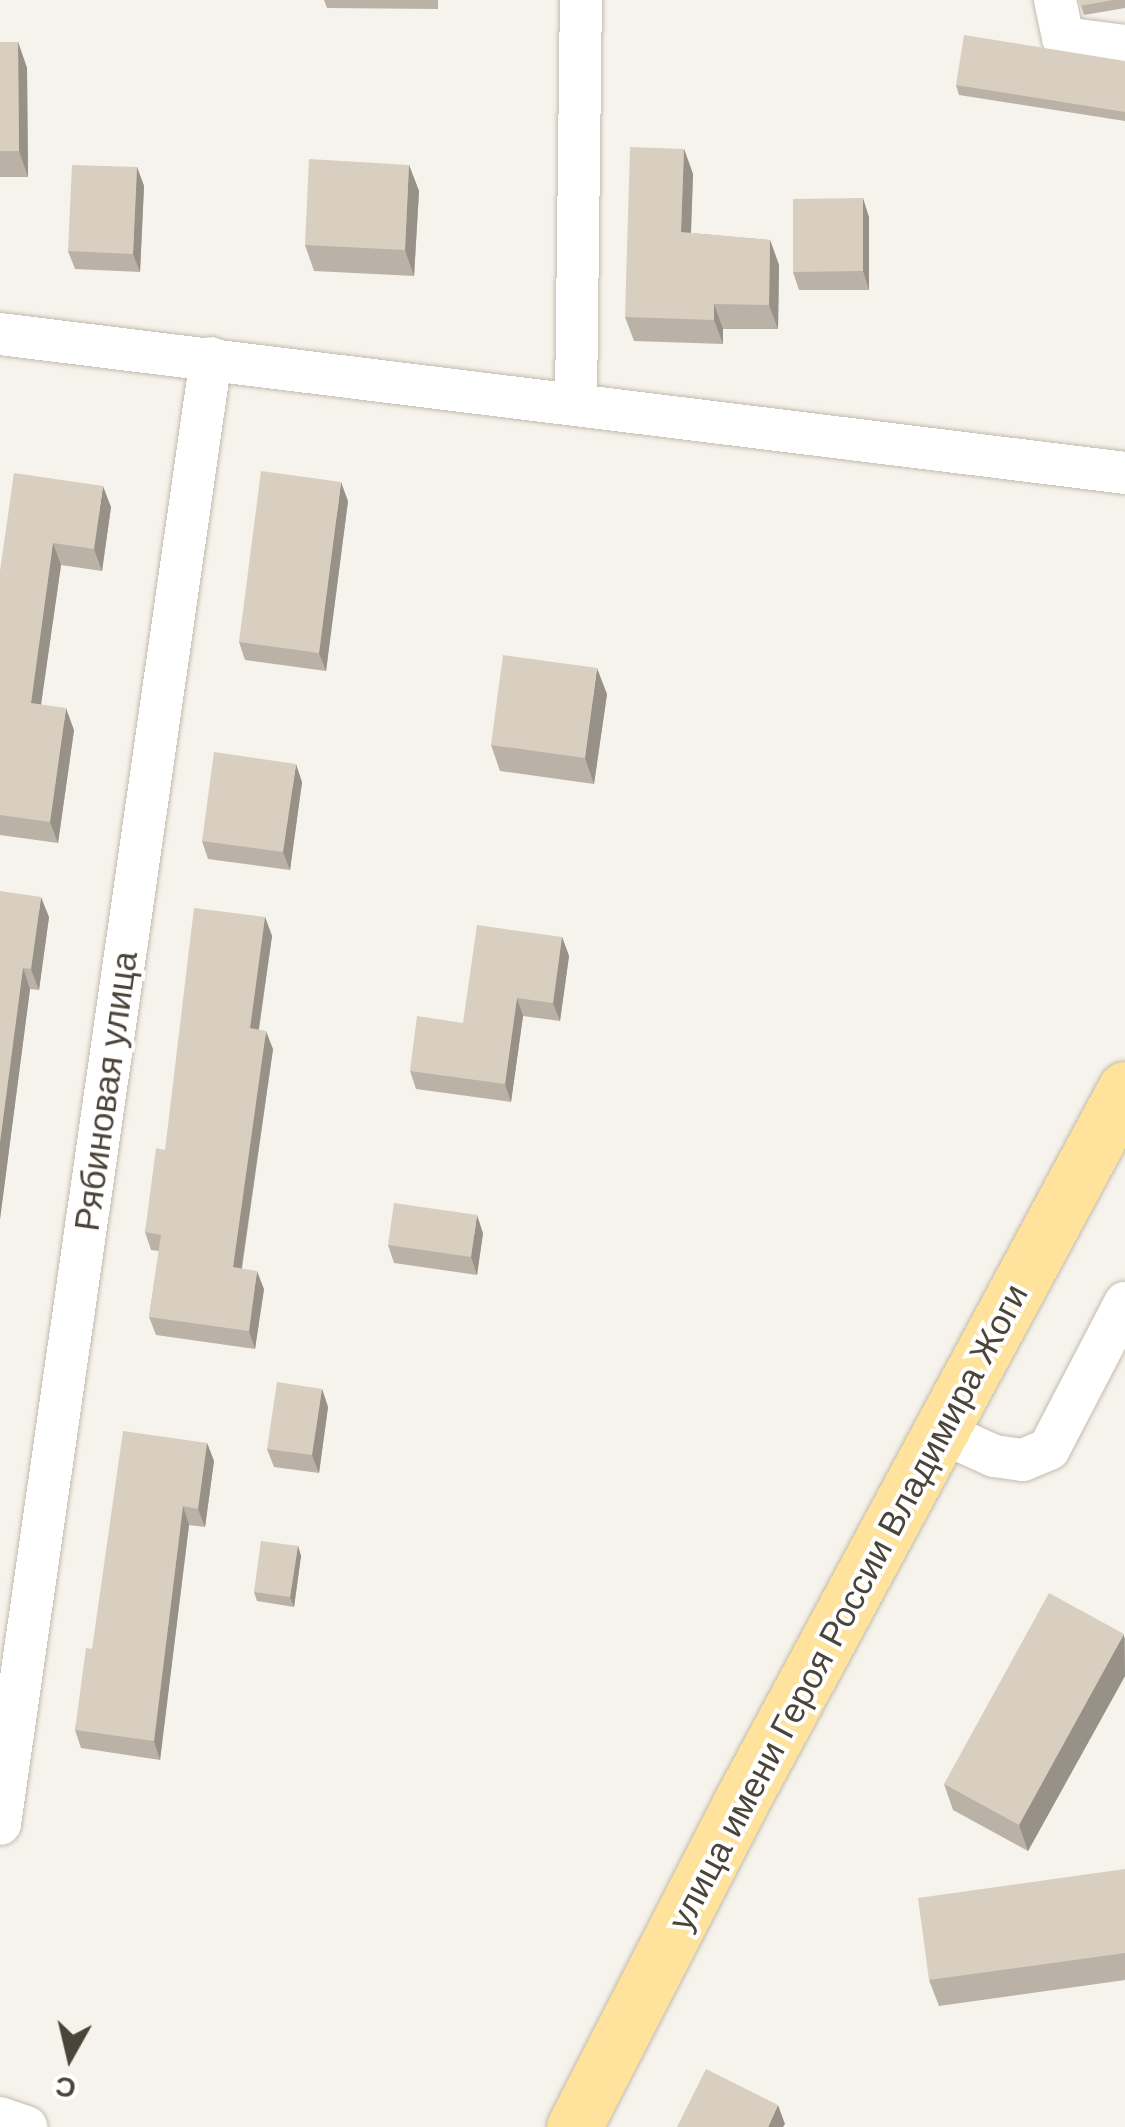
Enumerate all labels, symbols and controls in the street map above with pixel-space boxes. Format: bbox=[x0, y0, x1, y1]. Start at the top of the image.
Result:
street label: Рябиновая улица bbox=[66, 948, 146, 1234]
street label: улица имени Героя России Владимира Жоги bbox=[659, 1277, 1037, 1937]
north arrow bbox=[20, 2007, 120, 2107]
text: С bbox=[54, 2070, 78, 2104]

